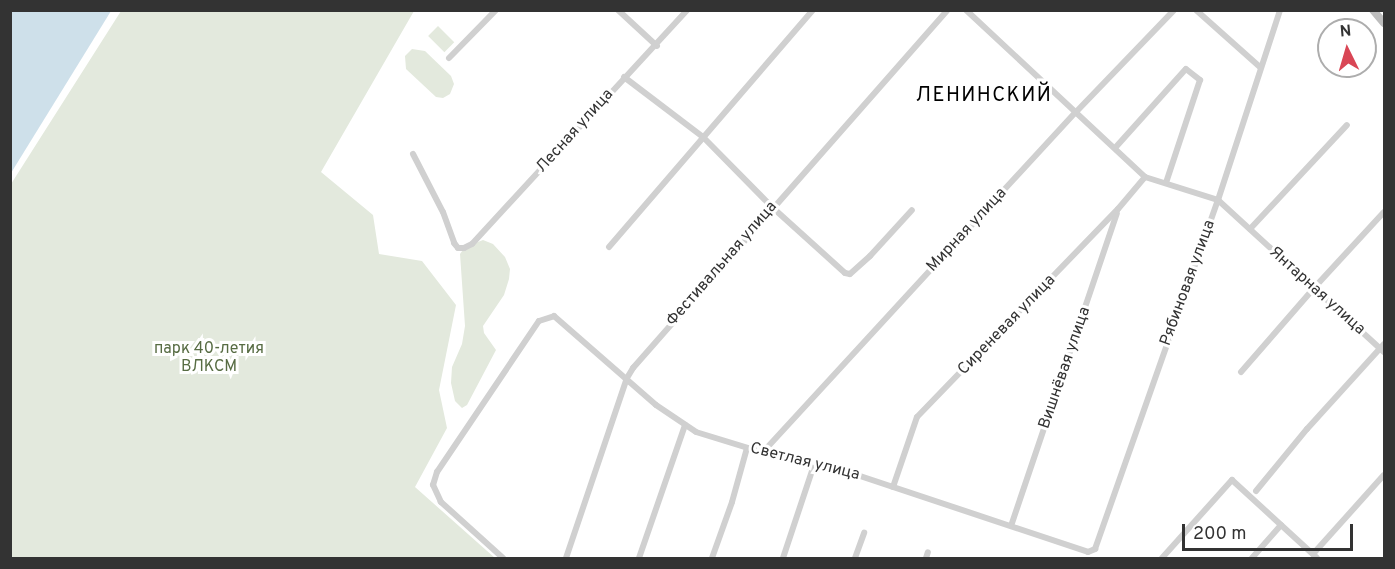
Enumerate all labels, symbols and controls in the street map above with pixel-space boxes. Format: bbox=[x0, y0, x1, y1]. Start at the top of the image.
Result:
north arrow bbox=[1317, 18, 1377, 78]
text: N bbox=[1339, 22, 1352, 43]
district label: ЛЕНИНСКИЙ bbox=[916, 84, 1052, 108]
street label: Лесная улица bbox=[532, 85, 618, 177]
street label: Мирная улица bbox=[923, 184, 1011, 276]
street label: Фестивальная улица bbox=[663, 198, 781, 330]
street label: Рябиновая улица bbox=[1156, 218, 1220, 348]
street label: Янтарная улица bbox=[1265, 243, 1369, 339]
street label: Сиреневая улица bbox=[954, 271, 1060, 379]
street label: Вишнёвая улица bbox=[1035, 305, 1095, 431]
park label: парк 40-летия ВЛКСМ bbox=[154, 339, 264, 377]
street label: Светлая улица bbox=[748, 439, 862, 485]
scale bar bbox=[1185, 512, 1356, 550]
text: 200 m bbox=[1193, 523, 1246, 546]

